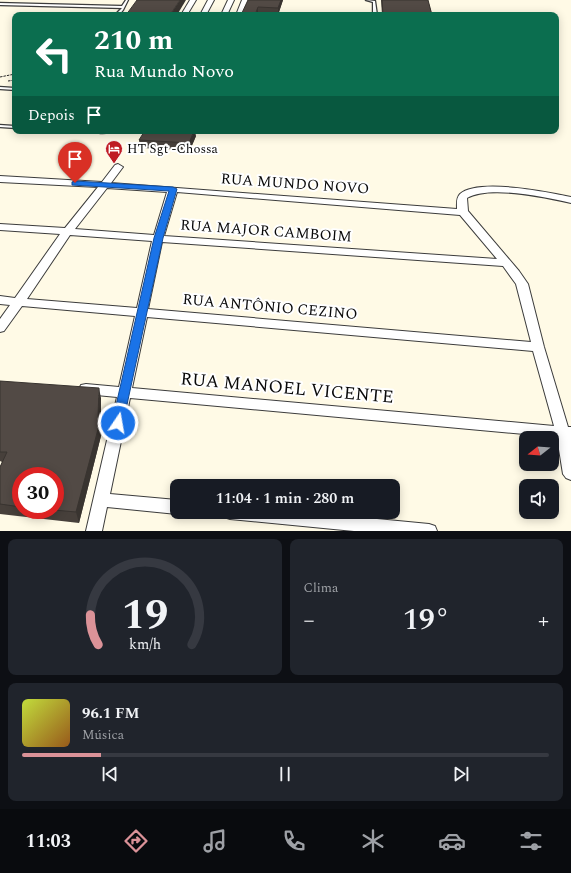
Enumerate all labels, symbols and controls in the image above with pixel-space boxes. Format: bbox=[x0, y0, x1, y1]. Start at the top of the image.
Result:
text: 210 m bbox=[94, 19, 173, 62]
icon: left bbox=[28, 28, 80, 80]
text: Rua Mundo Novo bbox=[94, 58, 234, 85]
text: Depois bbox=[28, 104, 75, 127]
icon: arrive bbox=[83, 104, 105, 126]
hotel icon: HT Sgt -Chossa bbox=[104, 139, 124, 164]
place label: HT Sgt -Chossa bbox=[127, 139, 219, 159]
pin bbox=[58, 142, 92, 183]
icon: arrive bbox=[64, 148, 86, 170]
street label: RUA MUNDO NOVO bbox=[220, 167, 370, 201]
street label: RUA MAJOR CAMBOIM bbox=[179, 214, 353, 248]
street label: RUA ANTÔNIO CEZINO bbox=[182, 288, 358, 326]
street label: RUA MANOEL VICENTE bbox=[179, 365, 395, 411]
position arrow bbox=[97, 402, 139, 444]
north arrow bbox=[519, 431, 559, 471]
map controls bbox=[519, 431, 559, 519]
speed limit sign: 30 bbox=[12, 467, 64, 519]
button: sound bbox=[519, 479, 559, 519]
text: 11:04 · 1 min · 280 m bbox=[216, 487, 354, 510]
text: Clima bbox=[304, 578, 338, 598]
text: 19 bbox=[121, 584, 168, 647]
text: 19° bbox=[403, 597, 450, 643]
text: − bbox=[304, 604, 315, 637]
text: + bbox=[538, 604, 549, 637]
text: km/h bbox=[129, 634, 161, 656]
text: 96.1 FM bbox=[82, 702, 139, 725]
text: Música bbox=[82, 725, 124, 745]
icon: previous bbox=[99, 763, 121, 785]
icon: pause bbox=[274, 763, 296, 785]
icon: next bbox=[450, 763, 472, 785]
icon: directions bbox=[122, 827, 150, 855]
icon: music bbox=[201, 827, 229, 855]
icon: phone bbox=[280, 827, 308, 855]
icon: climate bbox=[359, 827, 387, 855]
icon: car bbox=[438, 827, 466, 855]
icon: filters bbox=[517, 827, 545, 855]
text: 11:03 bbox=[26, 828, 71, 855]

